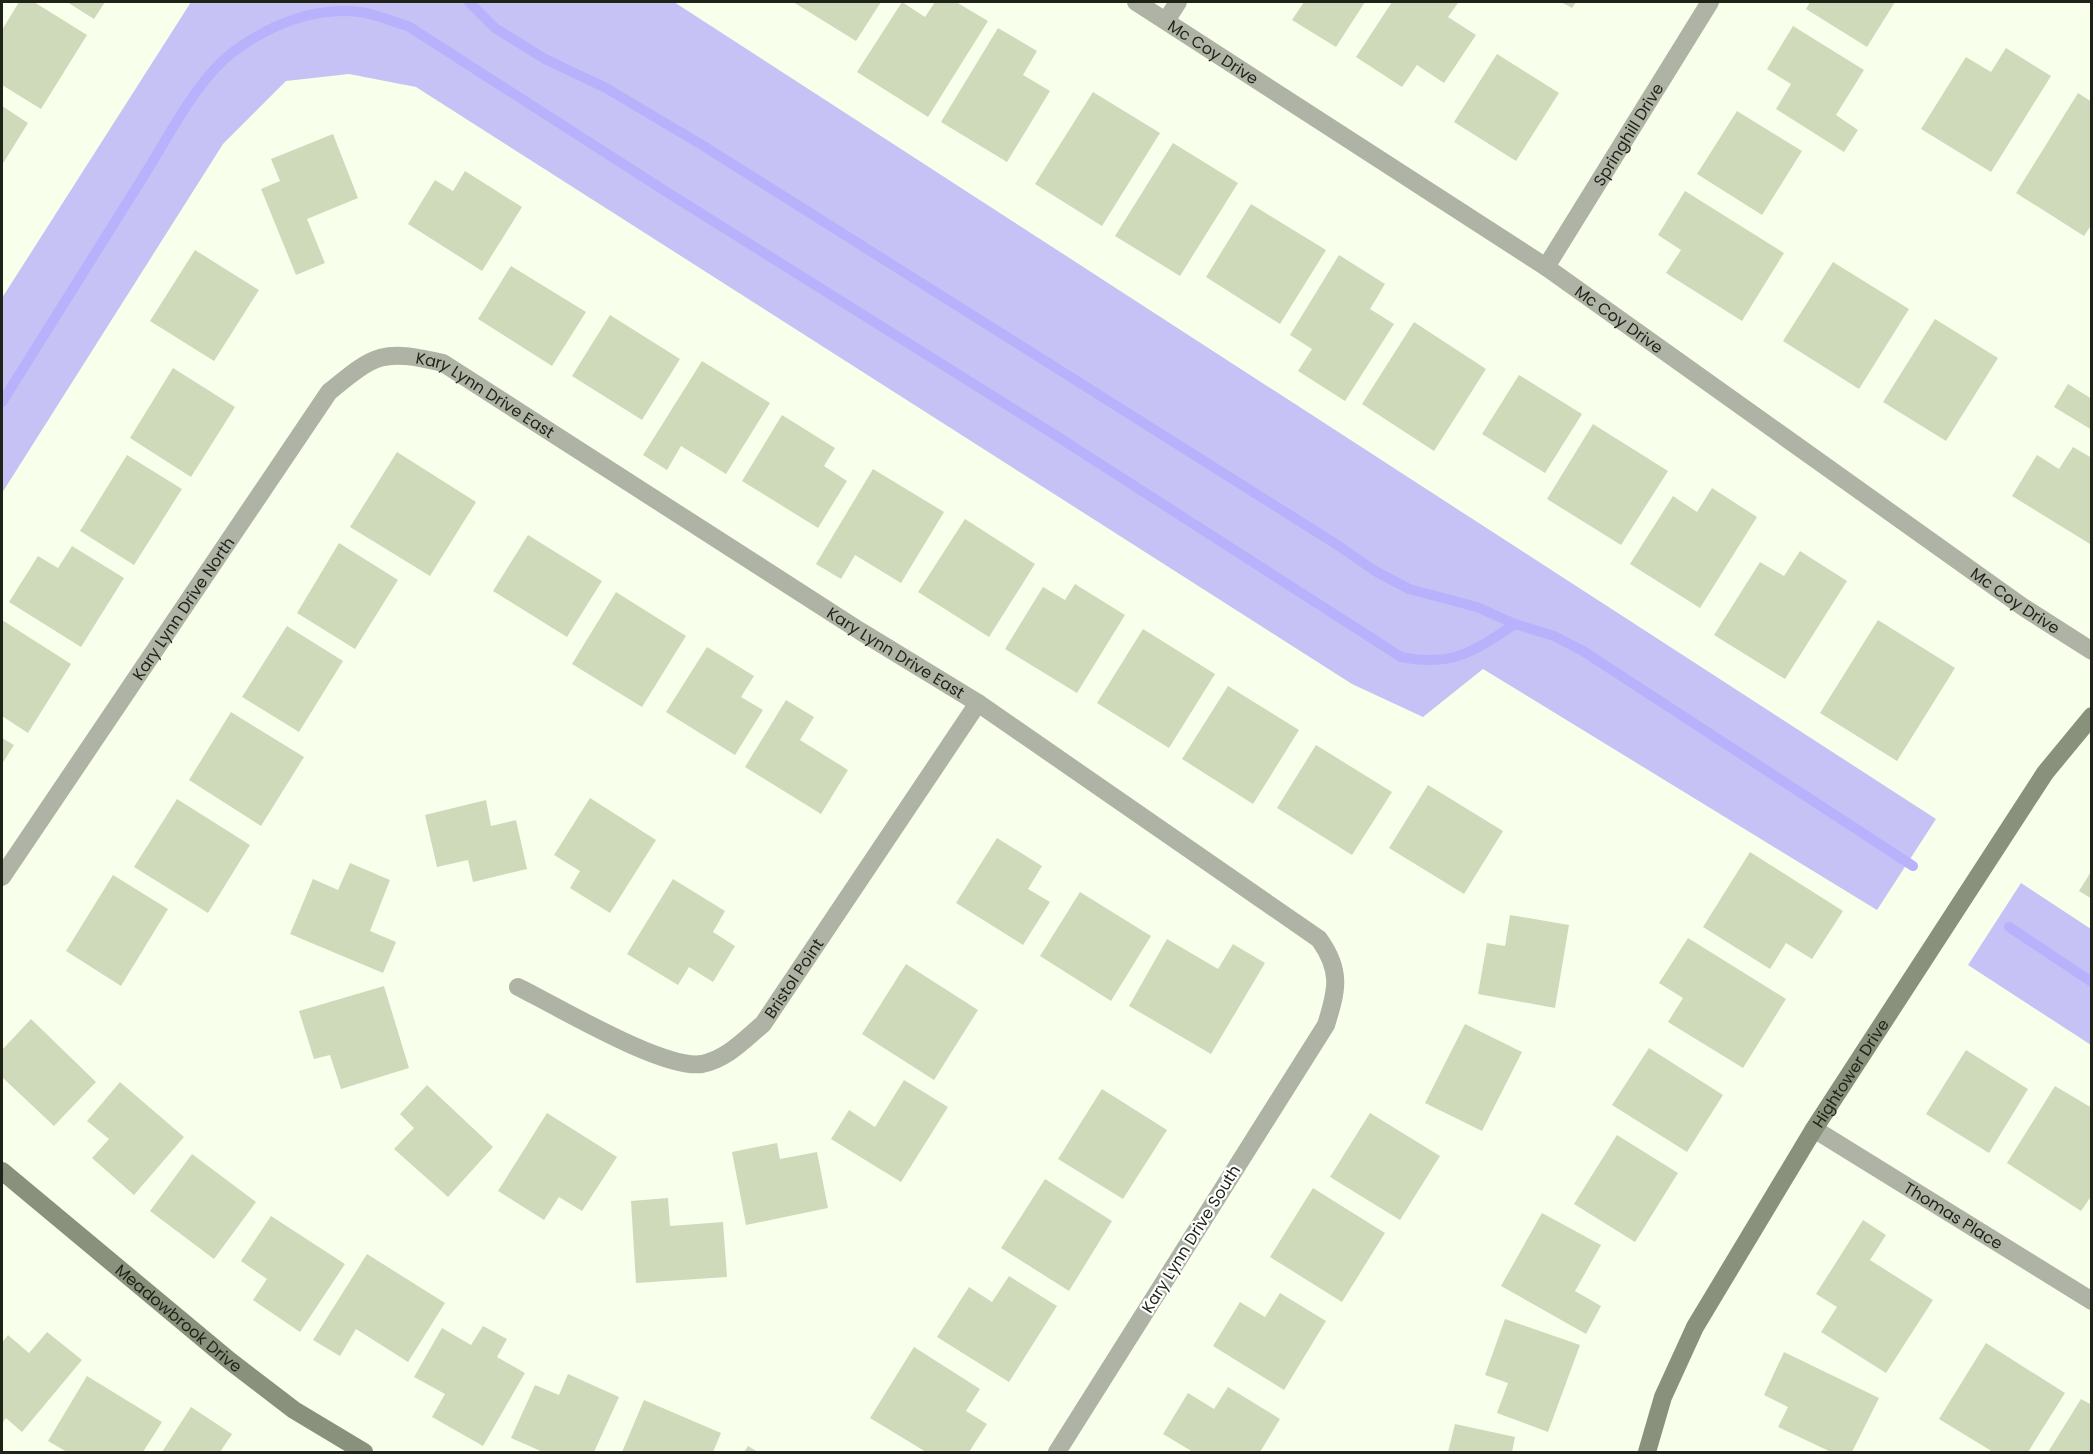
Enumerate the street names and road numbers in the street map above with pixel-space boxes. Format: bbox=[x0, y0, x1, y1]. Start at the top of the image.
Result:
street label: Mc Coy Drive bbox=[1163, 14, 1263, 90]
street label: Springhill Drive bbox=[1587, 78, 1669, 190]
street label: Mc Coy Drive bbox=[1570, 280, 1668, 359]
street label: Kary Lynn Drive East bbox=[414, 346, 559, 443]
street label: Kary Lynn Drive North bbox=[127, 532, 240, 685]
street label: Mc Coy Drive bbox=[1966, 562, 2065, 639]
street label: Kary Lynn Drive East bbox=[822, 601, 969, 704]
street label: Bristol Point bbox=[758, 934, 829, 1023]
street label: Hightower Drive bbox=[1807, 1014, 1894, 1132]
street label: Kary Lynn Drive South bbox=[1136, 1161, 1246, 1317]
street label: Thomas Place bbox=[1899, 1176, 2008, 1255]
street label: Meadowbrook Drive bbox=[110, 1259, 247, 1378]

